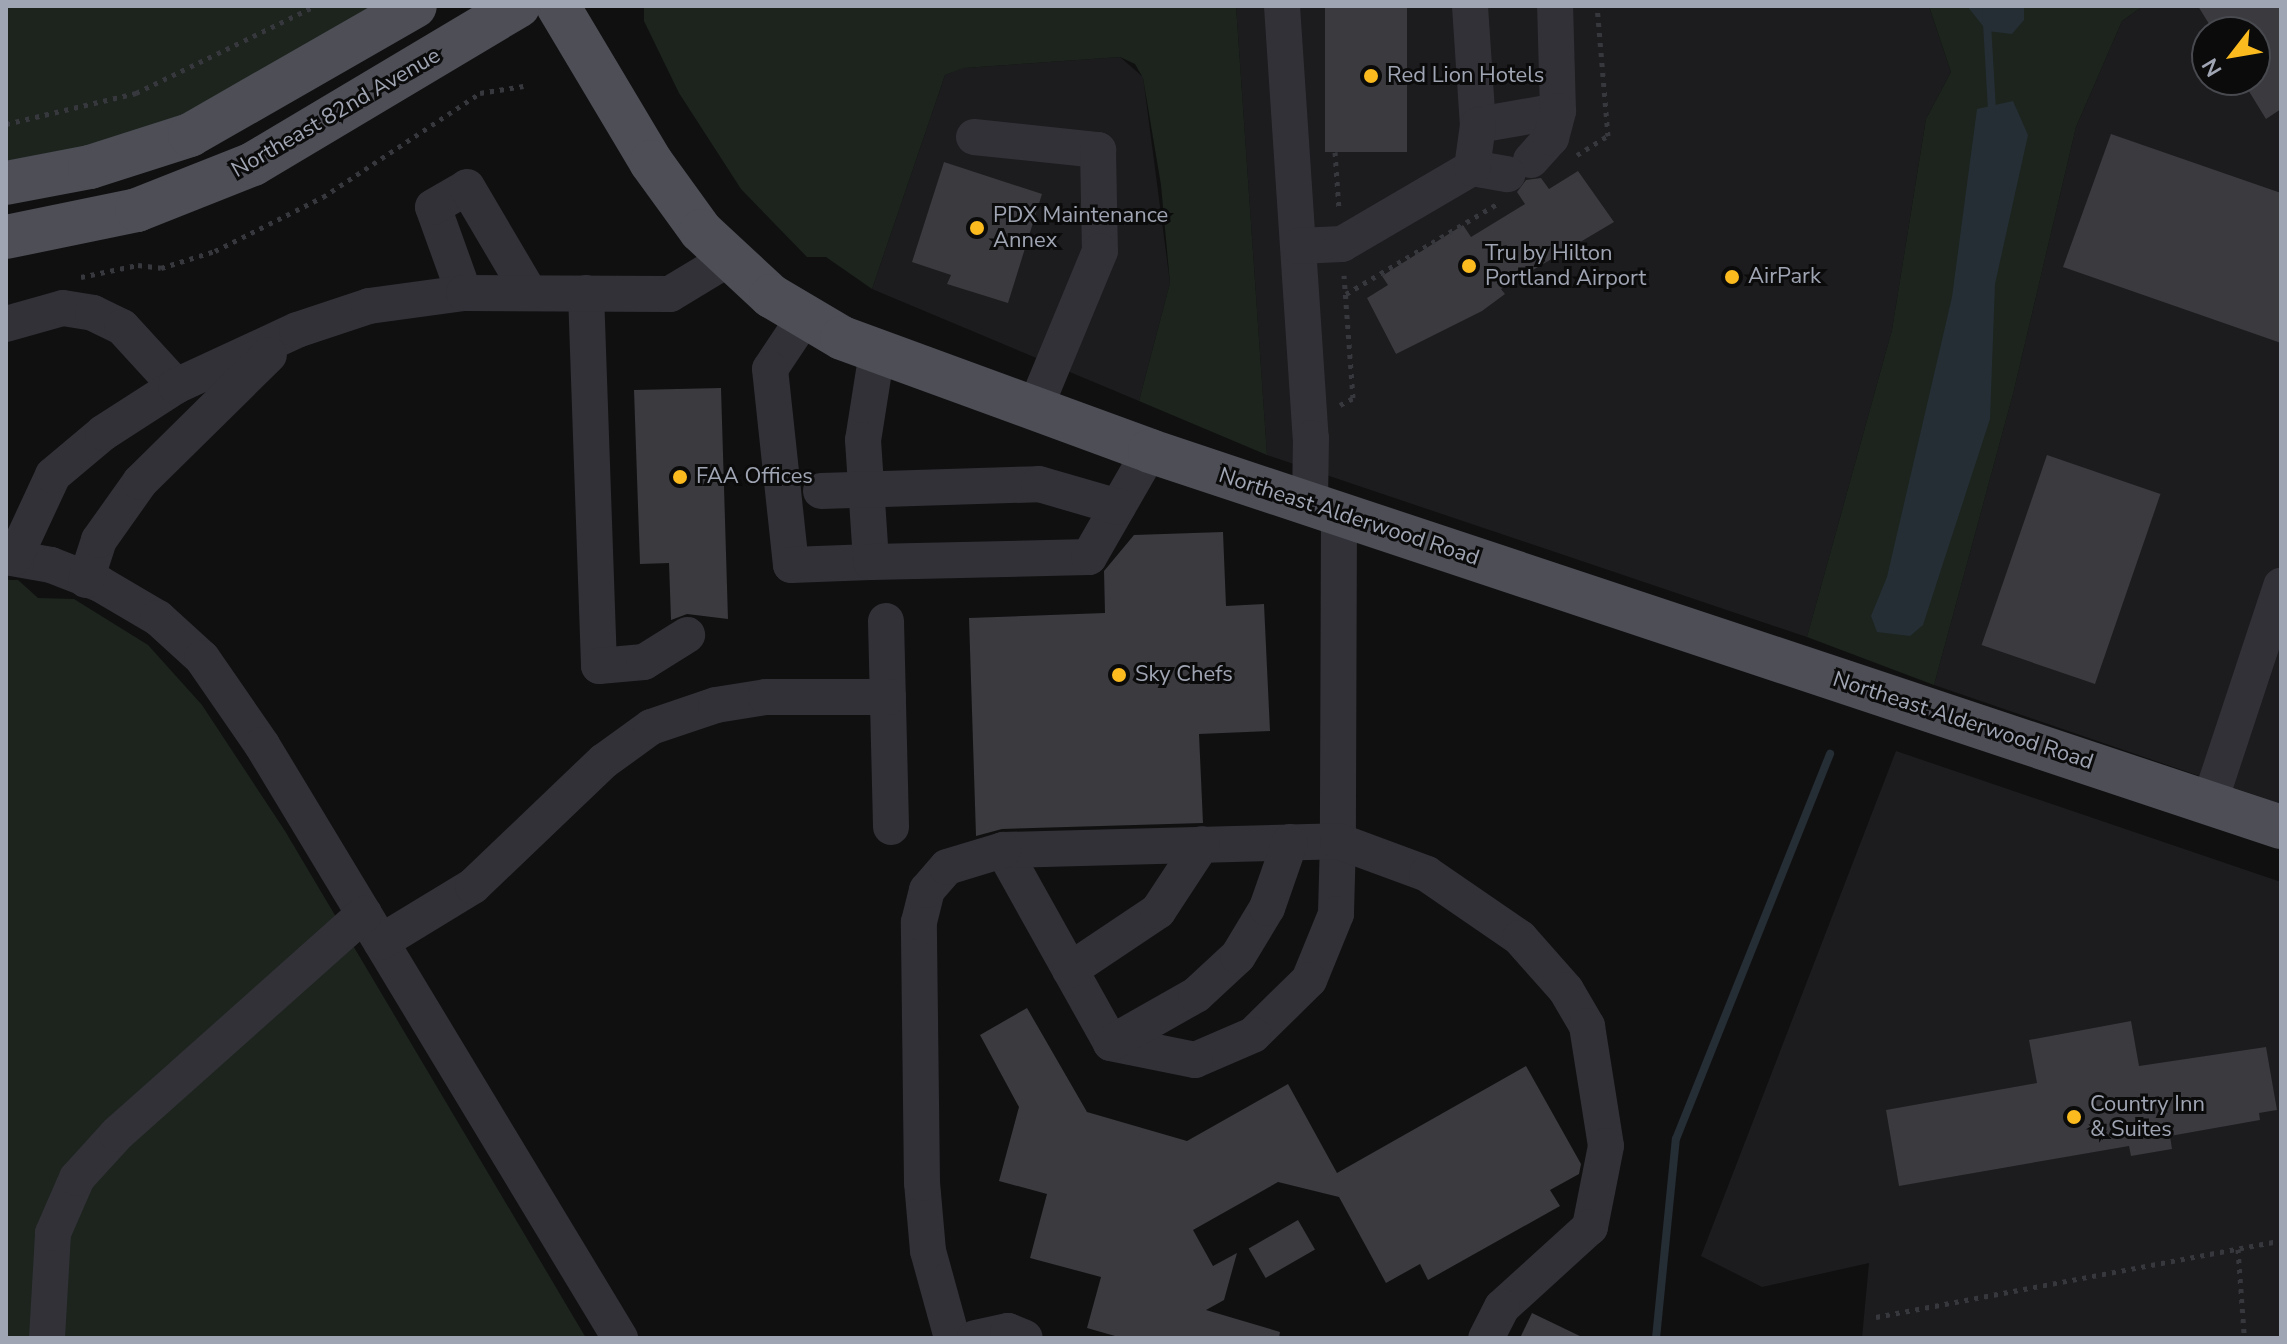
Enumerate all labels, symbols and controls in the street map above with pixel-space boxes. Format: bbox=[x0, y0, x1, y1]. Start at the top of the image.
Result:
north arrow bbox=[2191, 16, 2271, 96]
street label: Northeast 82nd Avenue bbox=[227, 42, 445, 184]
text: N bbox=[2195, 53, 2229, 82]
place label: Red Lion Hotels bbox=[1387, 63, 1544, 89]
marker: Red Lion Hotels bbox=[1362, 67, 1380, 85]
place label: PDX Maintenance Annex bbox=[993, 202, 1168, 254]
marker: PDX Maintenance Annex bbox=[968, 219, 986, 237]
place label: Tru by Hilton Portland Airport bbox=[1485, 240, 1646, 292]
marker: Tru by Hilton Portland Airport bbox=[1460, 257, 1478, 275]
place label: AirPark bbox=[1748, 264, 1821, 290]
marker: AirPark bbox=[1723, 268, 1741, 286]
street label: Northeast Alderwood Road bbox=[1215, 462, 1483, 572]
place label: FAA Offices bbox=[696, 464, 813, 490]
marker: FAA Offices bbox=[671, 468, 689, 486]
place label: Sky Chefs bbox=[1135, 662, 1233, 688]
marker: Sky Chefs bbox=[1110, 666, 1128, 684]
street label: Northeast Alderwood Road bbox=[1829, 666, 2097, 776]
place label: Country Inn & Suites bbox=[2090, 1091, 2205, 1142]
marker: Country Inn & Suites bbox=[2065, 1108, 2083, 1126]

